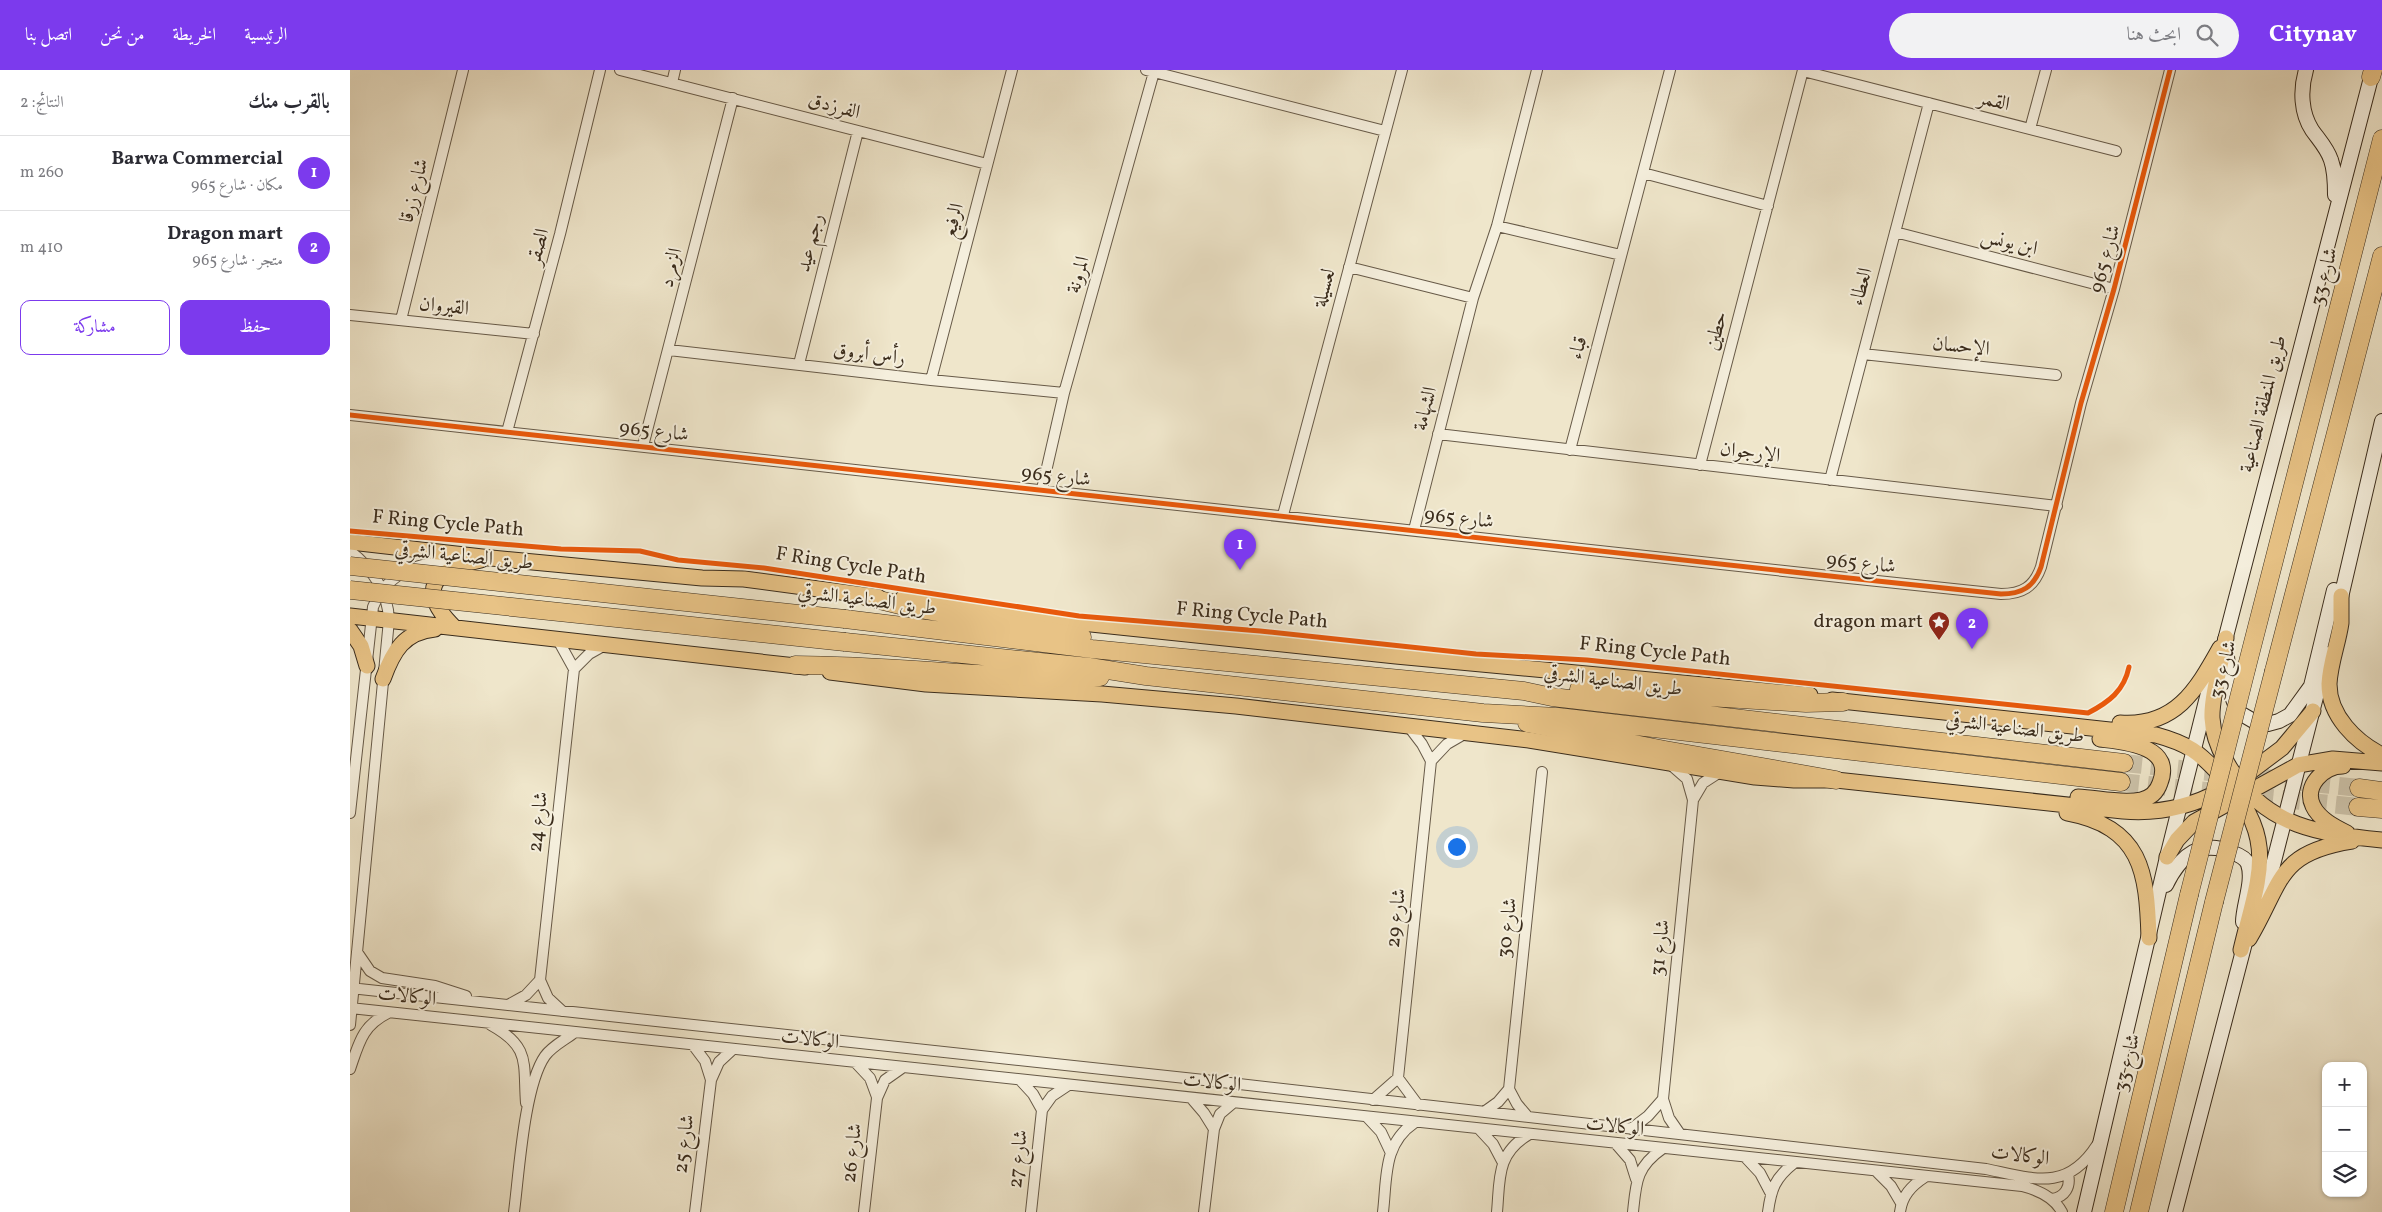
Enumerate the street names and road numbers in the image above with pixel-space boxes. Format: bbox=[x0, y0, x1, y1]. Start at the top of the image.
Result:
street label: القمر bbox=[1973, 84, 2013, 119]
street label: الفرزدق bbox=[805, 87, 863, 127]
street label: شارع زرقا bbox=[394, 156, 438, 226]
street label: الرفيع bbox=[936, 200, 974, 242]
street label: رجم عيد bbox=[790, 211, 835, 276]
street label: ابن يونس bbox=[1978, 222, 2040, 264]
street label: شارع 965 bbox=[2083, 222, 2130, 297]
street label: الصقر bbox=[520, 226, 557, 270]
street label: الزمرد bbox=[654, 245, 690, 291]
street label: شارع 33 bbox=[2304, 245, 2348, 310]
street label: المرونة bbox=[1060, 253, 1098, 297]
street label: العطاء bbox=[1844, 265, 1880, 309]
street label: لعسيلة bbox=[1306, 266, 1344, 311]
street label: القيروان bbox=[418, 290, 470, 324]
street label: حطين bbox=[1698, 308, 1736, 354]
street label: الإحسان bbox=[1931, 330, 1991, 364]
street label: طريق المنطقة الصناعية bbox=[2233, 332, 2295, 476]
street label: قباء bbox=[1563, 333, 1595, 363]
street label: رأس أبروق bbox=[831, 335, 907, 373]
street label: الشهامة bbox=[1407, 384, 1445, 434]
street label: شارع 965 bbox=[618, 414, 690, 452]
street label: الإرجوان bbox=[1718, 435, 1782, 471]
street label: شارع 965 bbox=[1020, 459, 1092, 497]
street label: شارع 965 bbox=[1423, 501, 1495, 539]
street label: F Ring Cycle Path bbox=[371, 503, 525, 545]
street label: طريق الصناعية الشرقي bbox=[393, 536, 535, 578]
street label: F Ring Cycle Path bbox=[774, 540, 928, 592]
street label: شارع 965 bbox=[1825, 546, 1897, 584]
street label: طريق الصناعية الشرقي bbox=[796, 579, 938, 623]
street label: F Ring Cycle Path bbox=[1175, 595, 1329, 637]
street label: F Ring Cycle Path bbox=[1578, 630, 1732, 674]
street label: شارع 33 bbox=[2203, 638, 2247, 703]
street label: طريق الصناعية الشرقي bbox=[1542, 660, 1684, 704]
street label: طريق الصناعية الشرقي bbox=[1944, 707, 2086, 751]
street label: شارع 24 bbox=[522, 790, 558, 854]
street label: شارع 29 bbox=[1380, 887, 1416, 949]
street label: شارع 30 bbox=[1491, 896, 1527, 960]
street label: شارع 31 bbox=[1644, 918, 1680, 978]
street label: الوكالات bbox=[376, 980, 438, 1014]
street label: الوكالات bbox=[779, 1023, 841, 1057]
street label: شارع 33 bbox=[2108, 1031, 2150, 1095]
street label: الوكالات bbox=[1181, 1066, 1243, 1100]
street label: الوكالات bbox=[1584, 1110, 1646, 1144]
street label: شارع 25 bbox=[668, 1113, 704, 1175]
street label: شارع 26 bbox=[836, 1122, 872, 1184]
street label: شارع 27 bbox=[1002, 1128, 1038, 1190]
street label: الوكالات bbox=[1989, 1139, 2051, 1173]

